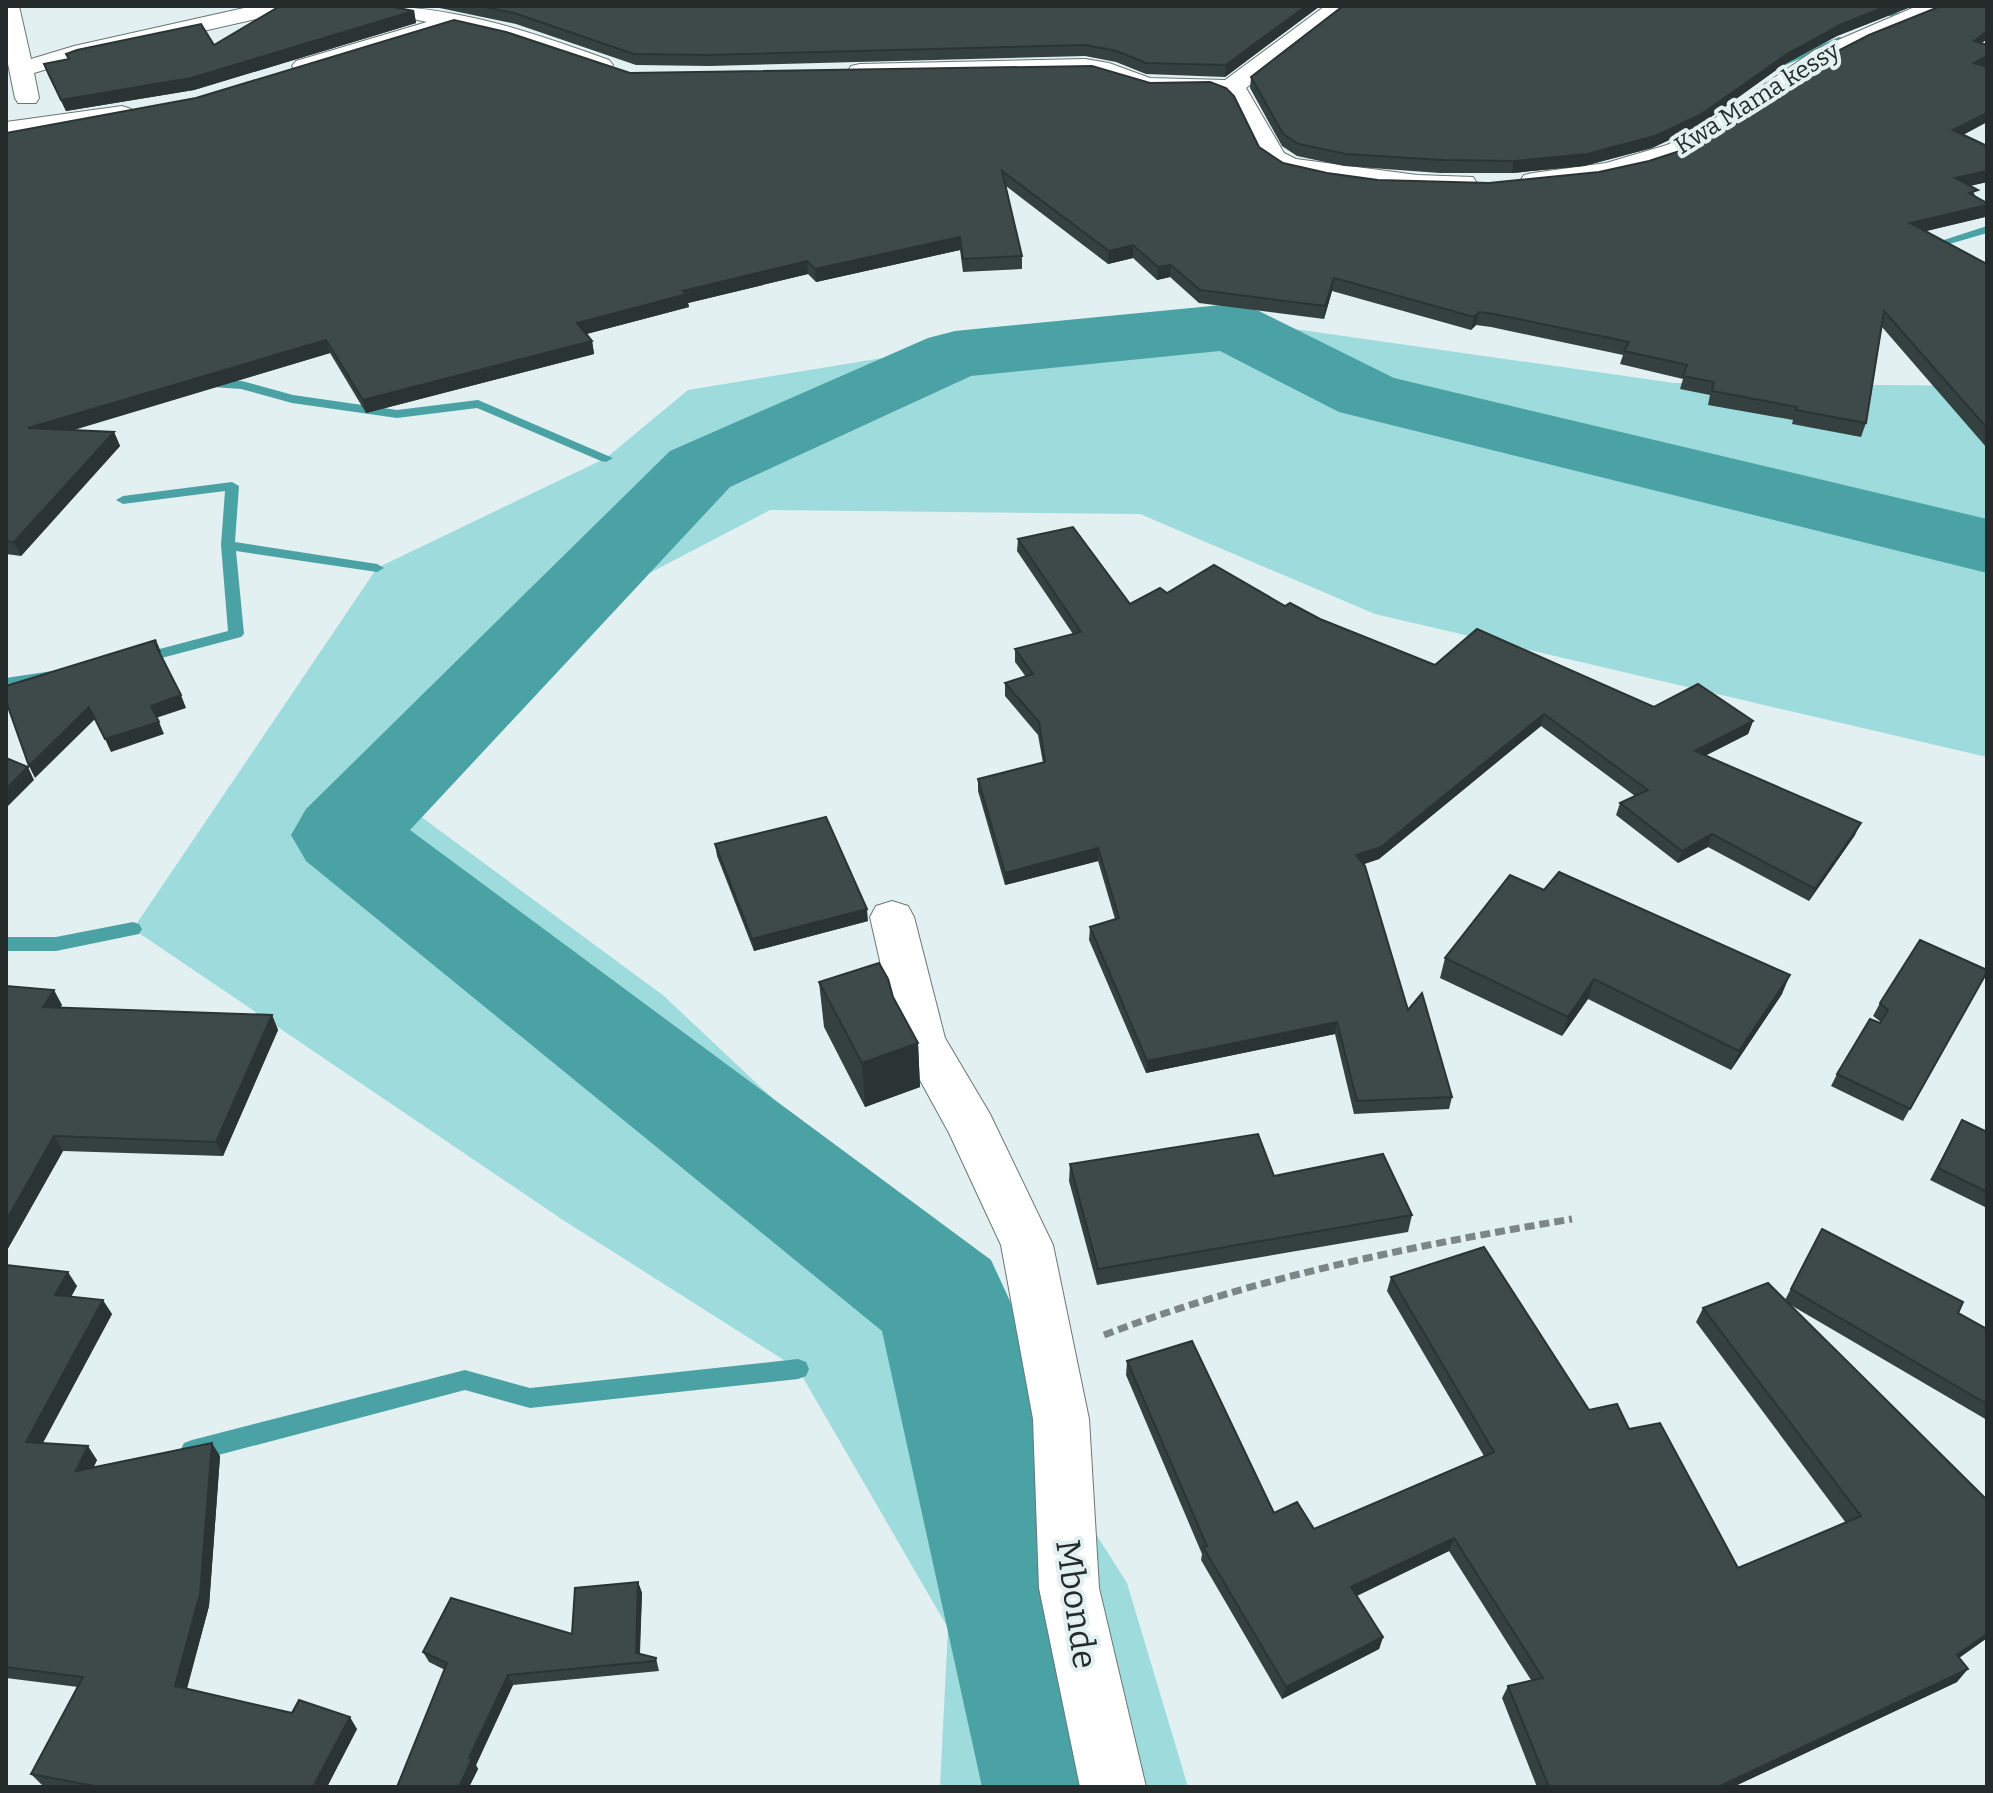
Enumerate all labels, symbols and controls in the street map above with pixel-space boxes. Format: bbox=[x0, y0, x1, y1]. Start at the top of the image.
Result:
street label: Kwa Mama kessy bbox=[1669, 36, 1845, 160]
street label: Mbonde bbox=[1047, 1537, 1106, 1671]

